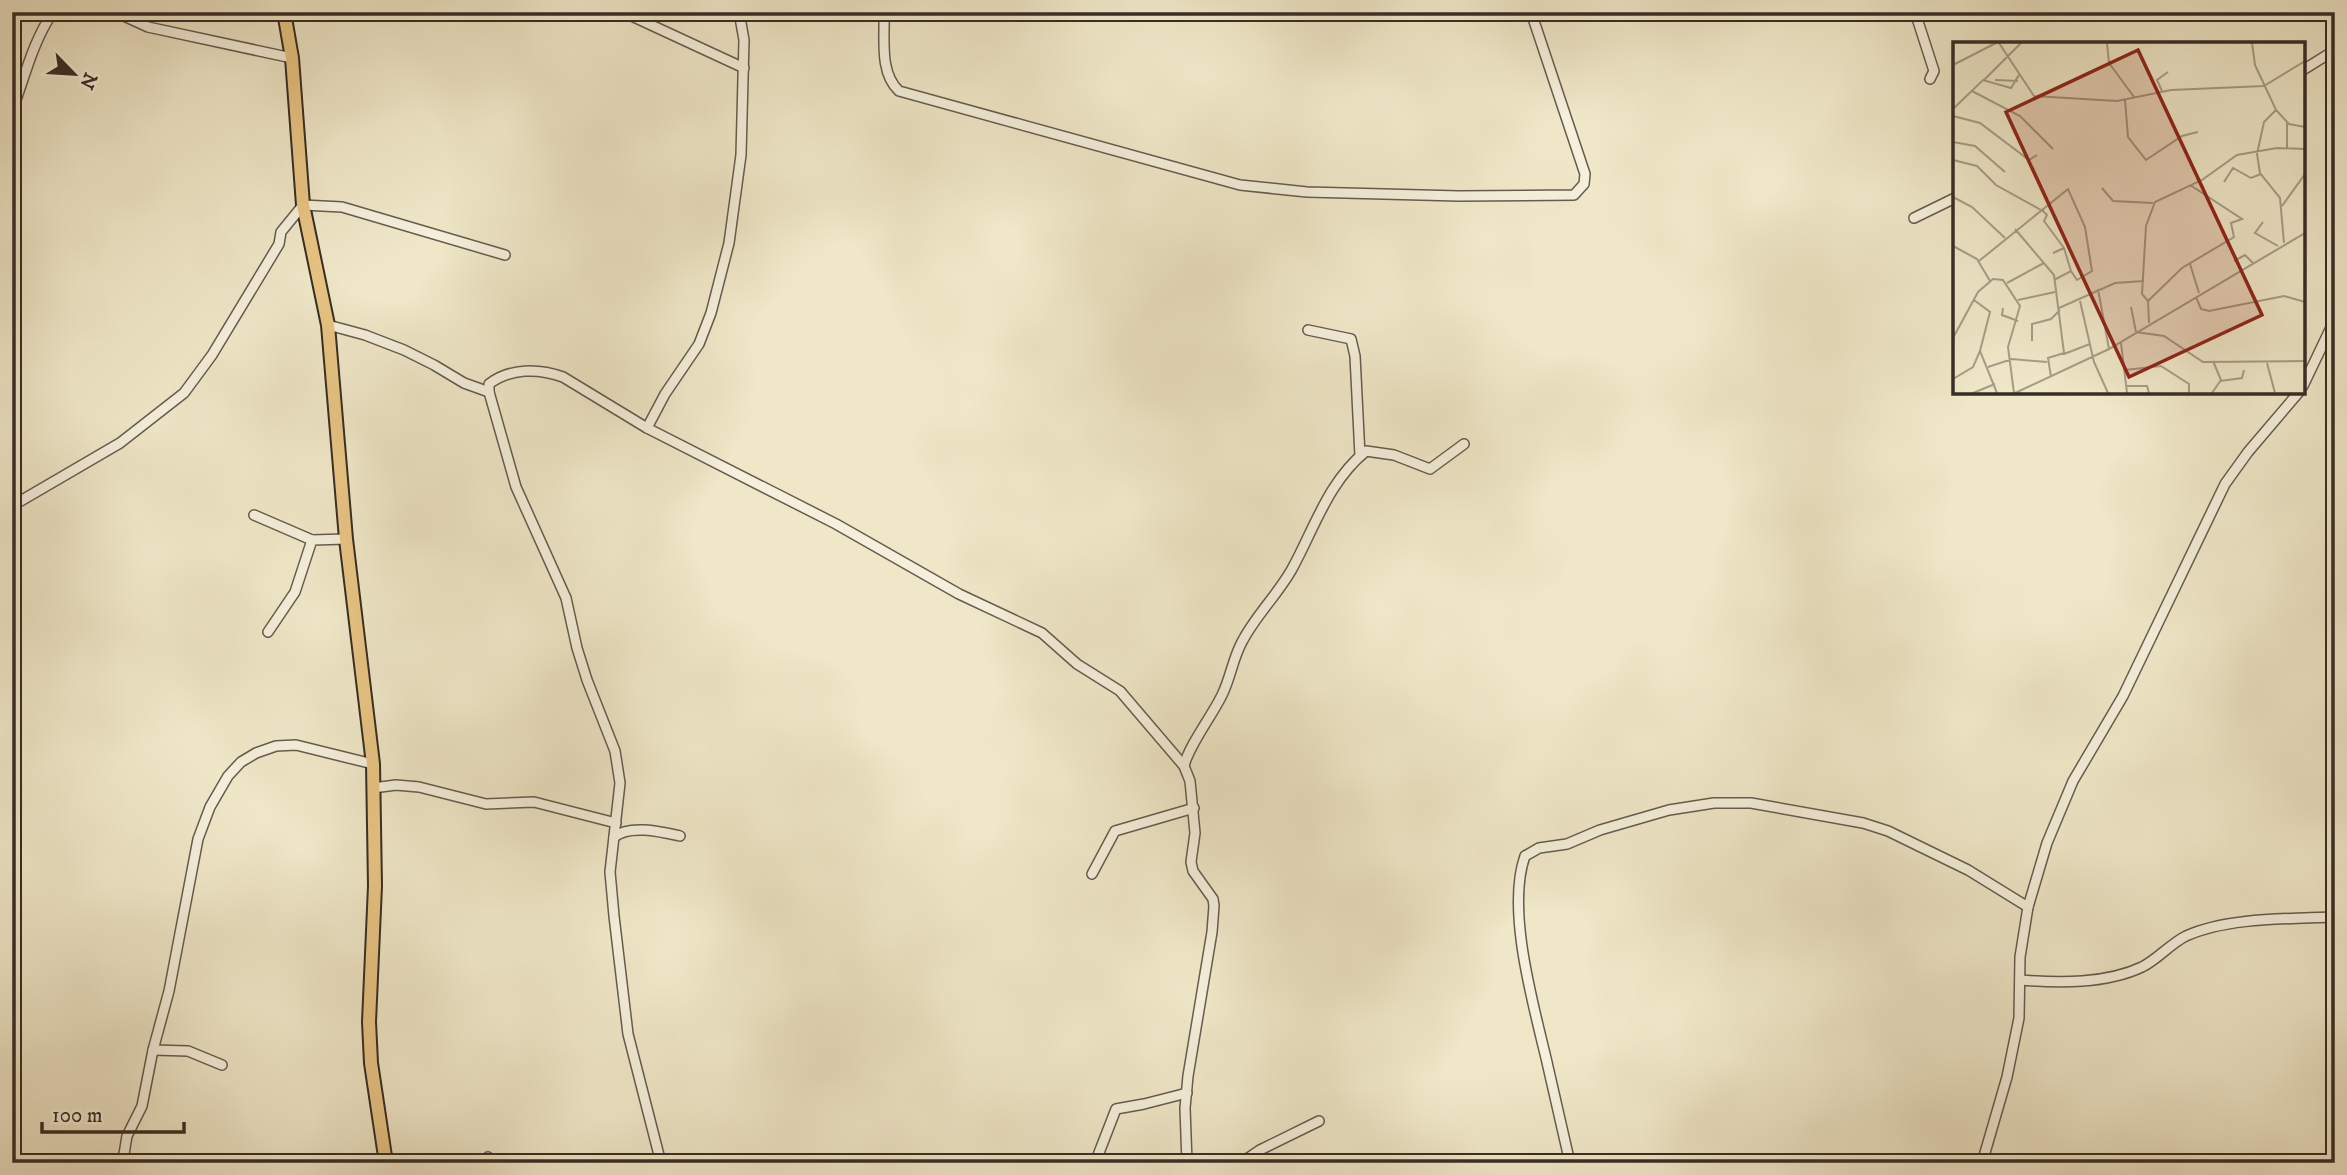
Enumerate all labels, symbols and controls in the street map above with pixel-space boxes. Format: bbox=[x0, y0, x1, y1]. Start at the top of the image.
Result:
north arrow bbox=[38, 38, 108, 108]
inset map bbox=[1953, 42, 2305, 394]
text: N bbox=[74, 69, 102, 93]
scale bar bbox=[42, 1091, 184, 1135]
text: 100 m bbox=[52, 1103, 103, 1129]

